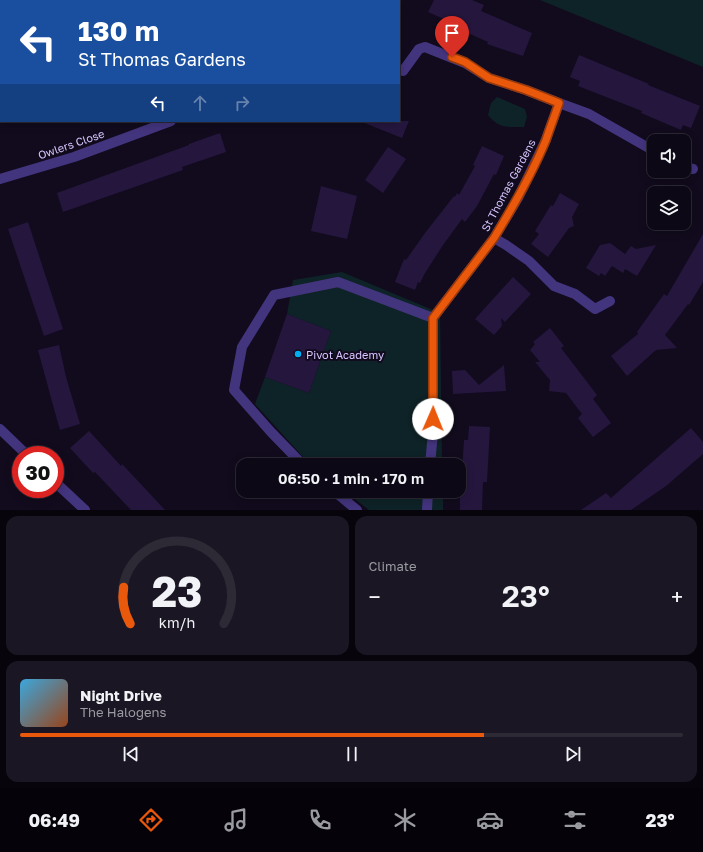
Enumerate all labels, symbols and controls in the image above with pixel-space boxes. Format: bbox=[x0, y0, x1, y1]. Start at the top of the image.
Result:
text: 130 m bbox=[78, 14, 159, 47]
icon: left bbox=[12, 16, 64, 68]
pin bbox=[435, 16, 469, 57]
icon: arrive bbox=[441, 22, 463, 44]
text: St Thomas Gardens bbox=[78, 48, 246, 70]
icon: left bbox=[147, 92, 169, 114]
icon: ahead bbox=[189, 92, 211, 114]
icon: right bbox=[231, 92, 253, 114]
street label: Owlers Close bbox=[36, 127, 106, 161]
map controls bbox=[647, 134, 691, 230]
button: sound bbox=[647, 134, 691, 178]
street label: St Thomas Gardens bbox=[478, 137, 538, 233]
button: layers bbox=[647, 186, 691, 230]
place label: Pivot Academy bbox=[306, 348, 384, 361]
marker: Pivot Academy bbox=[293, 349, 303, 359]
position arrow bbox=[412, 398, 454, 440]
speed limit sign: 30 bbox=[12, 446, 64, 498]
text: 06:50 · 1 min · 170 m bbox=[278, 469, 424, 487]
text: Climate bbox=[369, 558, 416, 574]
text: 23 bbox=[152, 565, 203, 615]
text: 23° bbox=[502, 578, 550, 614]
text: − bbox=[369, 583, 381, 610]
text: + bbox=[671, 583, 683, 610]
text: km/h bbox=[159, 613, 195, 630]
text: Night Drive bbox=[80, 686, 162, 704]
text: The Halogens bbox=[80, 704, 166, 720]
icon: previous bbox=[120, 743, 142, 765]
icon: pause bbox=[341, 743, 363, 765]
icon: next bbox=[562, 743, 584, 765]
icon: directions bbox=[137, 806, 165, 834]
icon: music bbox=[222, 806, 250, 834]
icon: phone bbox=[306, 806, 334, 834]
icon: climate bbox=[391, 806, 419, 834]
icon: car bbox=[476, 806, 504, 834]
icon: filters bbox=[561, 806, 589, 834]
text: 06:49 bbox=[28, 809, 80, 831]
text: 23° bbox=[646, 809, 675, 831]

